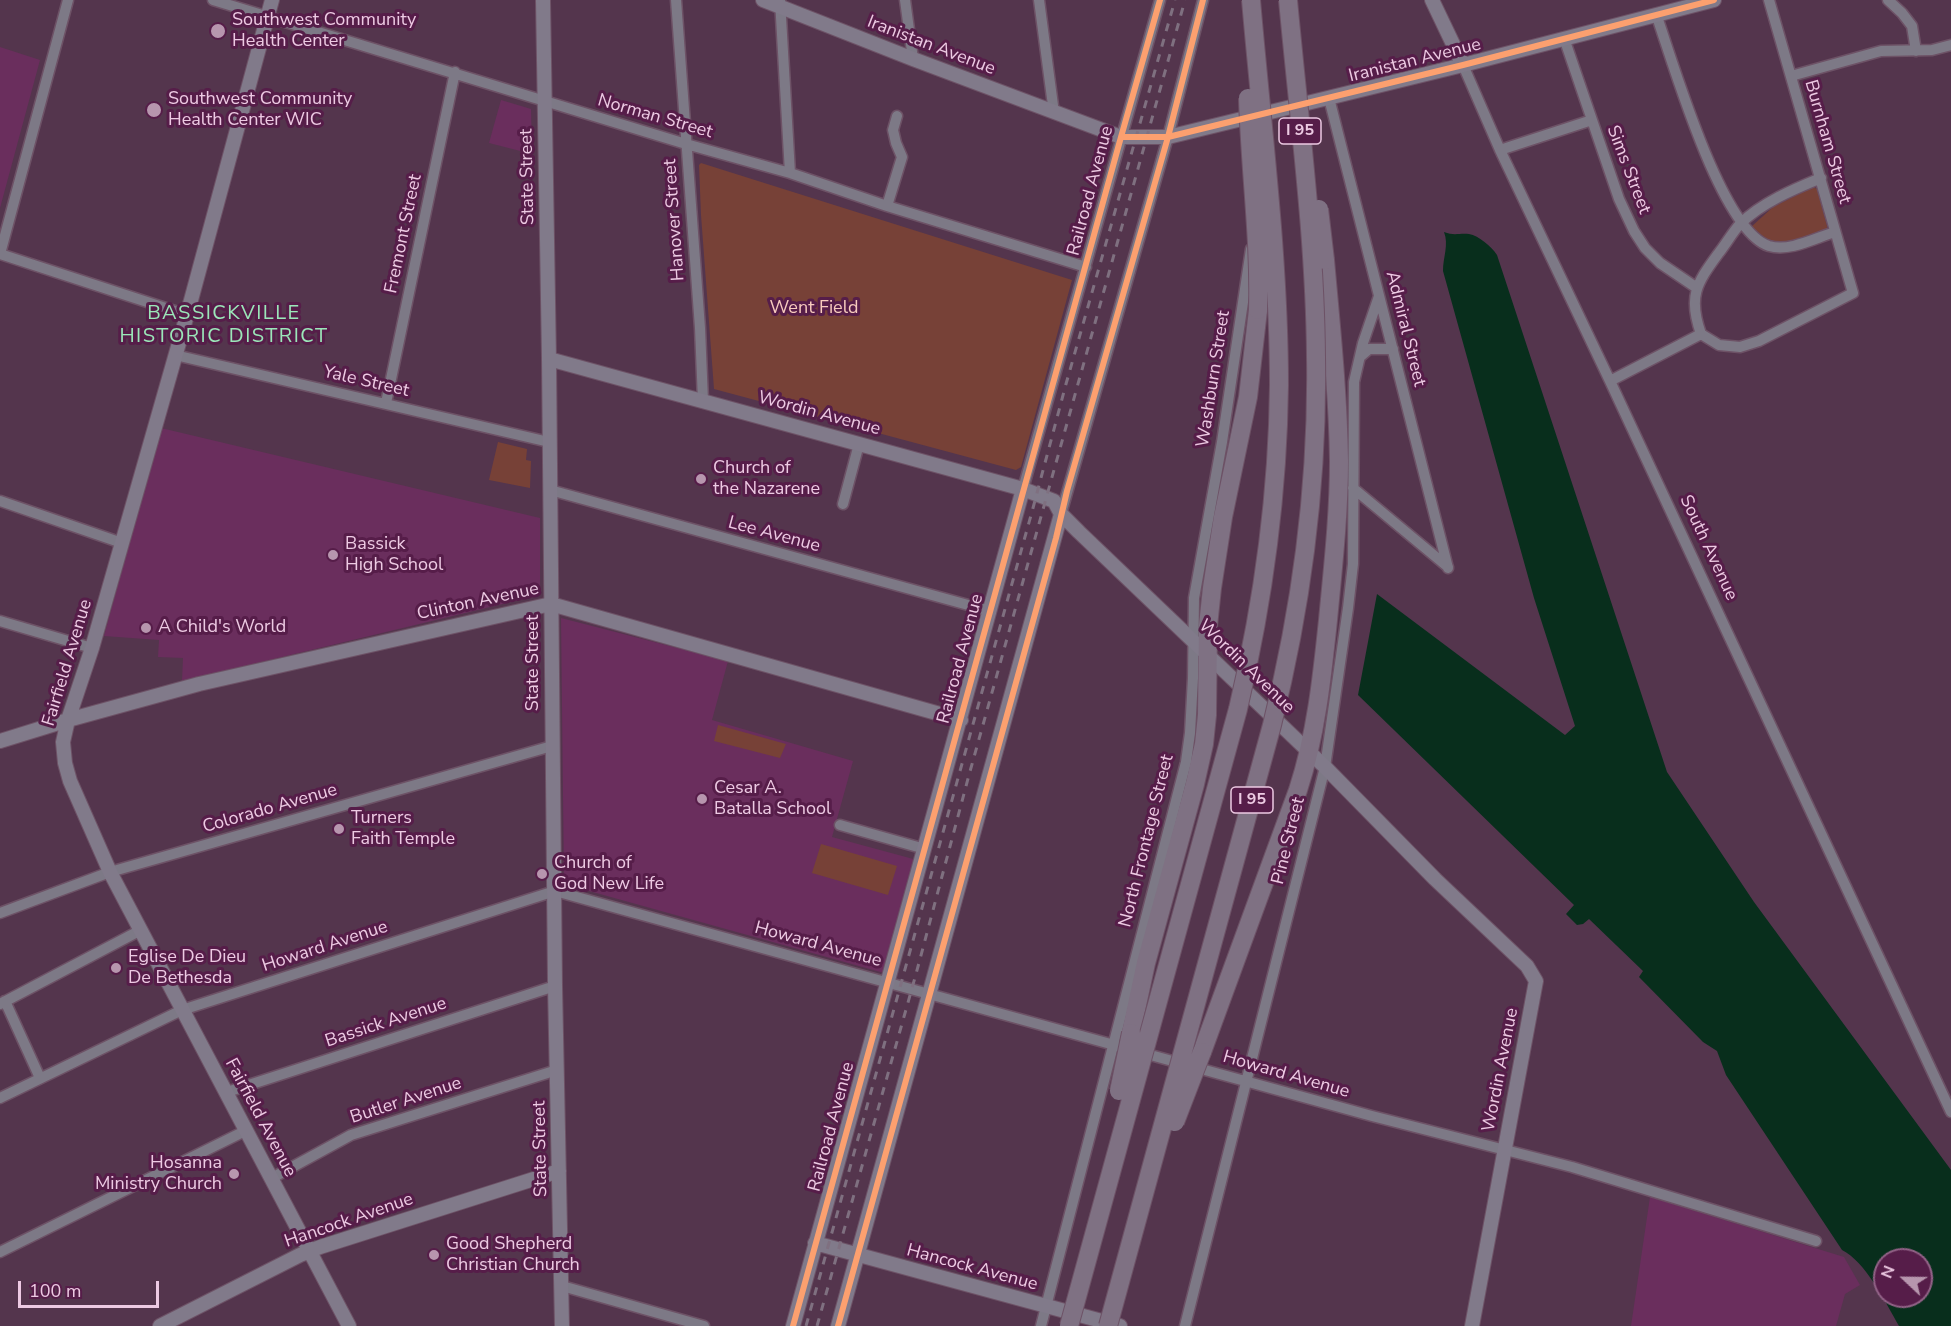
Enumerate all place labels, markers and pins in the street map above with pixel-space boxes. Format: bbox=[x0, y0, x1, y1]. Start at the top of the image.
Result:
place label: Southwest Community Health Center bbox=[232, 10, 416, 52]
marker: Southwest Community Health Center bbox=[209, 22, 227, 40]
place label: Southwest Community Health Center WIC bbox=[168, 89, 352, 132]
marker: Southwest Community Health Center WIC bbox=[145, 101, 163, 119]
place label: Church of the Nazarene bbox=[713, 458, 820, 500]
marker: Church of the Nazarene bbox=[694, 472, 708, 486]
place label: Bassick High School bbox=[345, 534, 443, 576]
marker: Bassick High School bbox=[326, 548, 340, 562]
place label: A Child's World bbox=[158, 617, 286, 639]
marker: A Child's World bbox=[139, 621, 153, 635]
place label: Cesar A. Batalla School bbox=[714, 778, 831, 820]
marker: Cesar A. Batalla School bbox=[695, 792, 709, 806]
place label: Turners Faith Temple bbox=[351, 808, 455, 850]
marker: Turners Faith Temple bbox=[332, 822, 346, 836]
place label: Church of God New Life bbox=[554, 853, 664, 896]
marker: Church of God New Life bbox=[535, 867, 549, 881]
place label: Eglise De Dieu De Bethesda bbox=[128, 947, 246, 990]
marker: Eglise De Dieu De Bethesda bbox=[109, 961, 123, 975]
place label: Hosanna Ministry Church bbox=[95, 1153, 222, 1196]
marker: Hosanna Ministry Church bbox=[227, 1167, 241, 1181]
place label: Good Shepherd Christian Church bbox=[446, 1234, 580, 1276]
marker: Good Shepherd Christian Church bbox=[427, 1248, 441, 1262]

